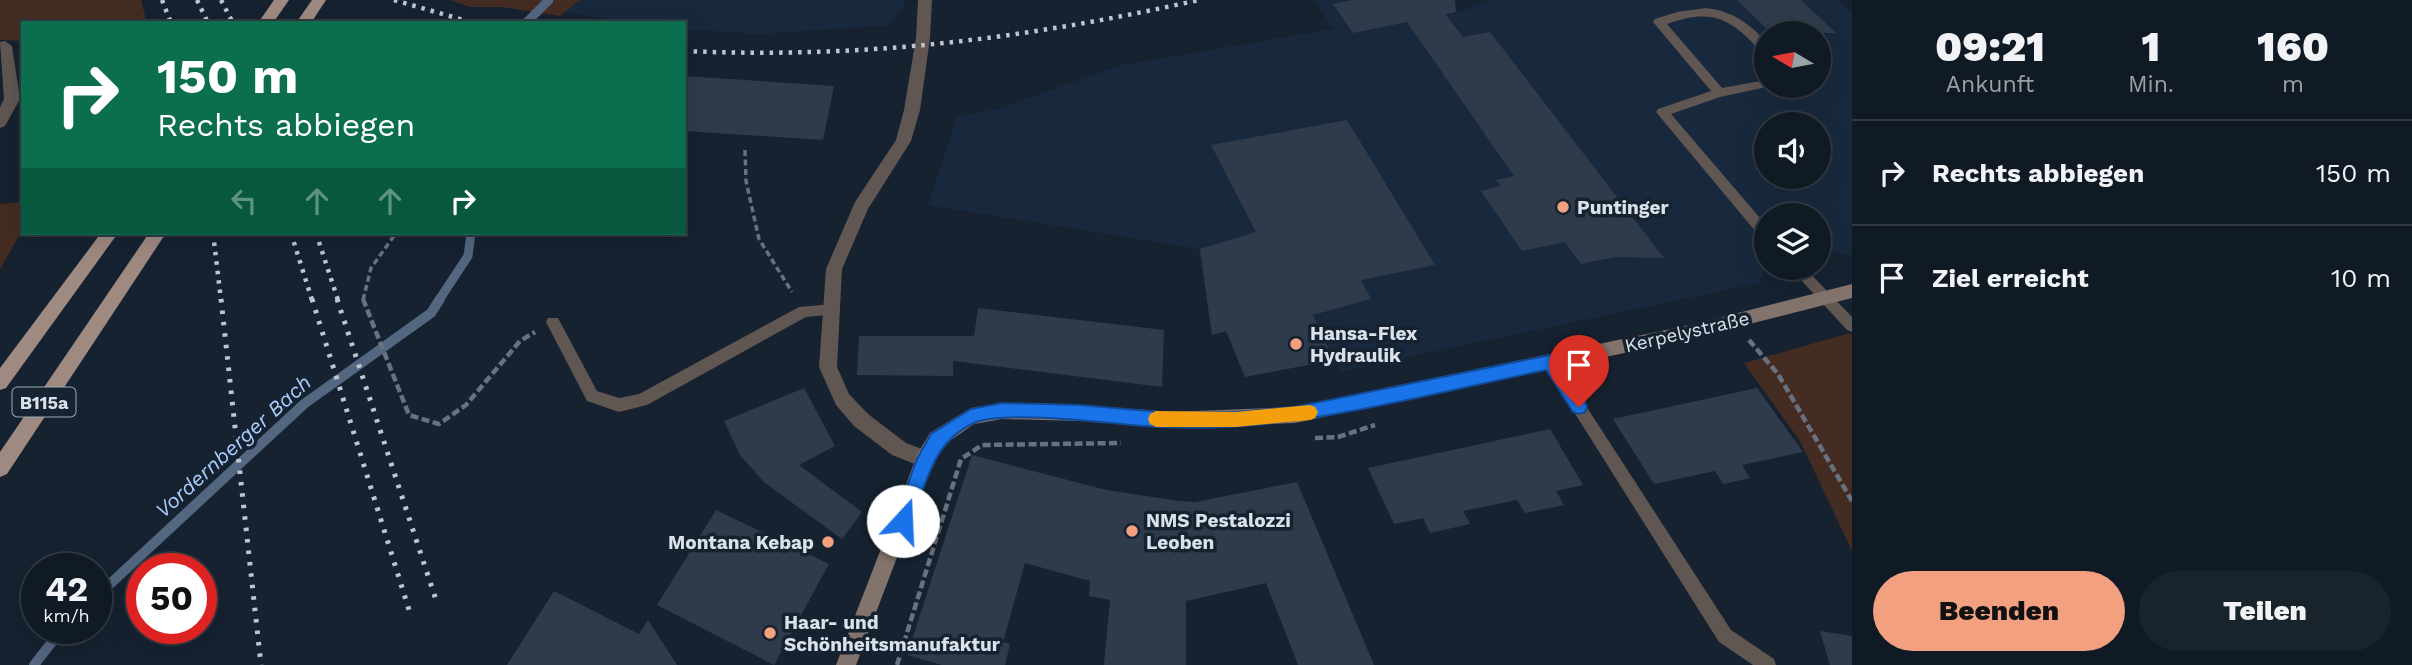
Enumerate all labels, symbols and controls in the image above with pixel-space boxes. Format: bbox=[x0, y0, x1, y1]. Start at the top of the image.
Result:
north arrow bbox=[1754, 21, 1830, 98]
map controls bbox=[1754, 21, 1831, 280]
text: 09:21 bbox=[1935, 22, 2045, 71]
text: 1 bbox=[2142, 22, 2160, 71]
text: 160 bbox=[2257, 22, 2329, 71]
text: 150 m bbox=[157, 47, 298, 105]
icon: right bbox=[42, 49, 133, 140]
text: Ankunft bbox=[1946, 71, 2034, 98]
text: Min. bbox=[2128, 71, 2174, 98]
text: m bbox=[2282, 71, 2304, 98]
text: Rechts abbiegen bbox=[157, 106, 415, 144]
button: sound bbox=[1754, 112, 1831, 189]
icon: right bbox=[1873, 154, 1911, 192]
text: Rechts abbiegen bbox=[1932, 158, 2144, 188]
text: 150 m bbox=[2316, 158, 2391, 188]
icon: left bbox=[225, 182, 263, 220]
icon: ahead bbox=[298, 182, 336, 220]
icon: ahead bbox=[371, 182, 409, 220]
icon: right bbox=[444, 182, 482, 220]
place label: Puntinger bbox=[1577, 196, 1669, 219]
marker: Puntinger bbox=[1555, 199, 1571, 215]
button: layers bbox=[1754, 203, 1831, 280]
icon: arrive bbox=[1873, 259, 1911, 297]
text: Ziel erreicht bbox=[1932, 263, 2089, 293]
text: 10 m bbox=[2331, 263, 2391, 293]
street label: Kerpelystraße bbox=[1623, 307, 1751, 357]
place label: Hansa-Flex Hydraulik bbox=[1310, 322, 1418, 367]
pin bbox=[1549, 335, 1609, 407]
marker: Hansa-Flex Hydraulik bbox=[1288, 336, 1304, 352]
icon: arrive bbox=[1560, 346, 1598, 384]
water label: Vordernberger Bach bbox=[150, 369, 316, 523]
road number: B115a bbox=[12, 388, 76, 416]
position arrow bbox=[866, 484, 940, 558]
place label: NMS Pestalozzi Leoben bbox=[1146, 509, 1291, 554]
marker: NMS Pestalozzi Leoben bbox=[1124, 523, 1140, 539]
place label: Montana Kebap bbox=[668, 531, 814, 554]
marker: Montana Kebap bbox=[820, 534, 836, 550]
speed limit sign: 50 bbox=[126, 553, 217, 644]
text: 42 bbox=[45, 568, 88, 610]
button: Beenden bbox=[1873, 571, 2125, 651]
button: Teilen bbox=[2139, 571, 2391, 651]
text: km/h bbox=[43, 605, 90, 626]
place label: Haar- und Schönheitsmanufaktur bbox=[784, 611, 1001, 656]
marker: Haar- und Schönheitsmanufaktur bbox=[762, 625, 778, 641]

